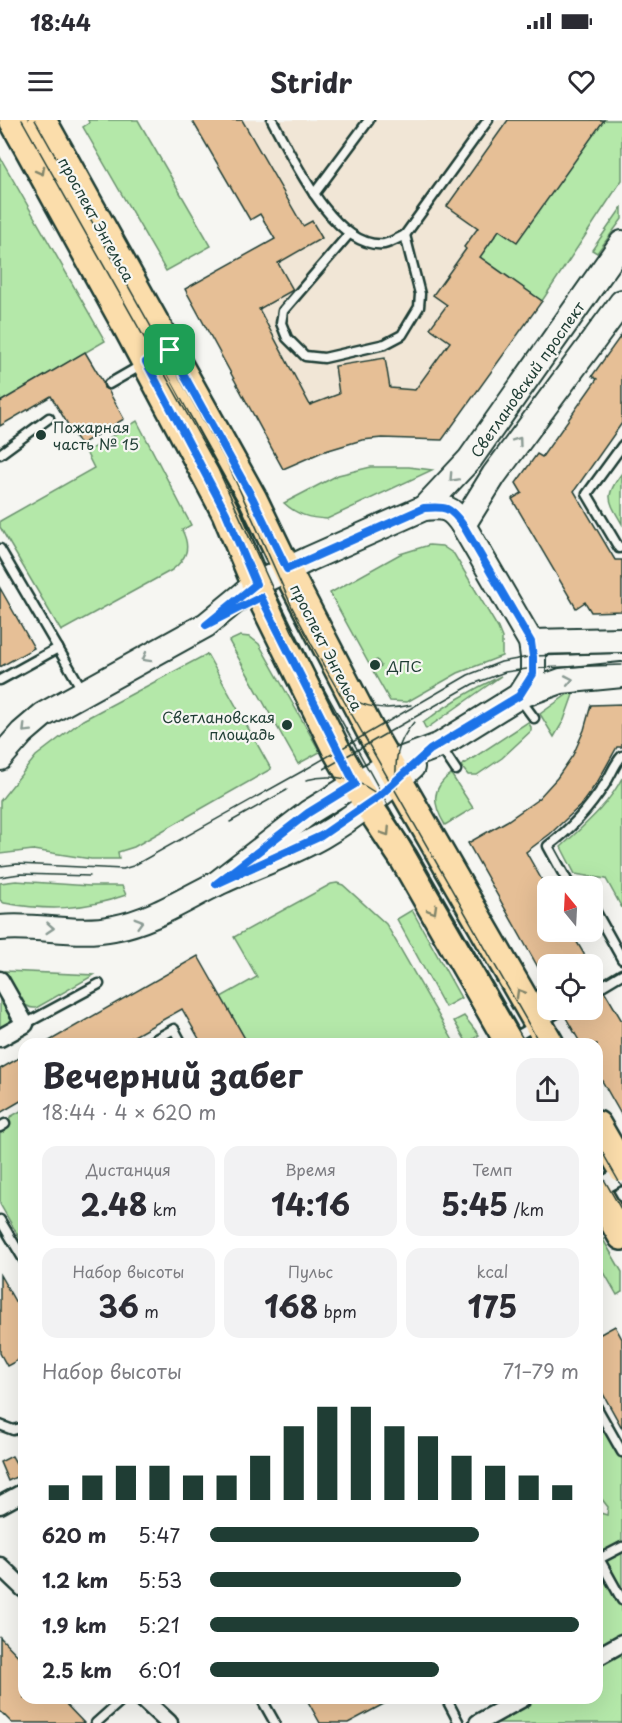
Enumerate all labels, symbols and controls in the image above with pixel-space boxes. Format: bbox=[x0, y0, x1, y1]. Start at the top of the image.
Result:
text: 18:44 bbox=[30, 5, 91, 38]
text: Stridr bbox=[270, 61, 352, 102]
icon: menu bbox=[24, 65, 57, 98]
icon: heart bbox=[565, 65, 598, 98]
street label: проспект Энгельса bbox=[53, 152, 141, 286]
one-way arrow bbox=[34, 165, 45, 175]
street label: Светлановский проспект bbox=[464, 296, 590, 462]
pin bbox=[144, 324, 195, 375]
icon: arrive bbox=[153, 333, 186, 366]
place label: Пожарная часть № 15 bbox=[53, 415, 139, 455]
marker: Пожарная часть № 15 bbox=[34, 428, 48, 442]
one-way arrow bbox=[511, 436, 522, 447]
one-way arrow bbox=[449, 471, 460, 481]
street label: проспект Энгельса bbox=[285, 580, 369, 715]
one-way arrow bbox=[142, 651, 152, 662]
place label: ДПС bbox=[386, 654, 422, 677]
marker: ДПС bbox=[368, 658, 382, 672]
one-way arrow bbox=[564, 674, 574, 687]
place label: Светлановская площадь bbox=[162, 705, 275, 745]
marker: Светлановская площадь bbox=[280, 718, 294, 732]
one-way arrow bbox=[22, 722, 33, 733]
one-way arrow bbox=[378, 826, 390, 836]
north arrow bbox=[537, 876, 603, 942]
map controls bbox=[537, 876, 603, 1020]
one-way arrow bbox=[426, 904, 437, 914]
one-way arrow bbox=[134, 916, 144, 929]
one-way arrow bbox=[46, 921, 55, 934]
button: locate bbox=[537, 954, 603, 1020]
one-way arrow bbox=[516, 989, 527, 999]
text: Вечерний забег bbox=[42, 1049, 302, 1099]
button: share bbox=[516, 1058, 579, 1121]
text: 18:44 · 4 × 620 m bbox=[42, 1097, 217, 1127]
text: Дистанция bbox=[86, 1157, 171, 1181]
text: Время bbox=[285, 1157, 336, 1181]
text: Темп bbox=[472, 1157, 513, 1181]
text: 2.48 bbox=[80, 1181, 148, 1226]
text: 14:16 bbox=[271, 1181, 350, 1226]
text: 5:45 bbox=[441, 1181, 508, 1226]
text: km bbox=[148, 1197, 177, 1221]
text: /km bbox=[508, 1197, 544, 1221]
text: Набор высоты bbox=[72, 1259, 185, 1283]
text: Пульс bbox=[288, 1259, 333, 1283]
text: kcal bbox=[477, 1259, 508, 1283]
text: 36 bbox=[98, 1283, 139, 1328]
text: 168 bbox=[264, 1283, 318, 1328]
text: 175 bbox=[468, 1283, 517, 1328]
text: m bbox=[139, 1299, 159, 1323]
text: bpm bbox=[318, 1299, 357, 1323]
text: Набор высоты bbox=[42, 1356, 182, 1386]
text: 71–79 m bbox=[503, 1356, 579, 1386]
text: 620 m bbox=[42, 1520, 106, 1550]
text: 5:47 bbox=[138, 1520, 180, 1550]
text: 1.2 km bbox=[42, 1565, 108, 1595]
text: 5:53 bbox=[138, 1565, 182, 1595]
text: 1.9 km bbox=[42, 1610, 107, 1640]
text: 5:21 bbox=[138, 1610, 180, 1640]
text: 2.5 km bbox=[42, 1655, 112, 1685]
text: 6:01 bbox=[138, 1655, 181, 1685]

